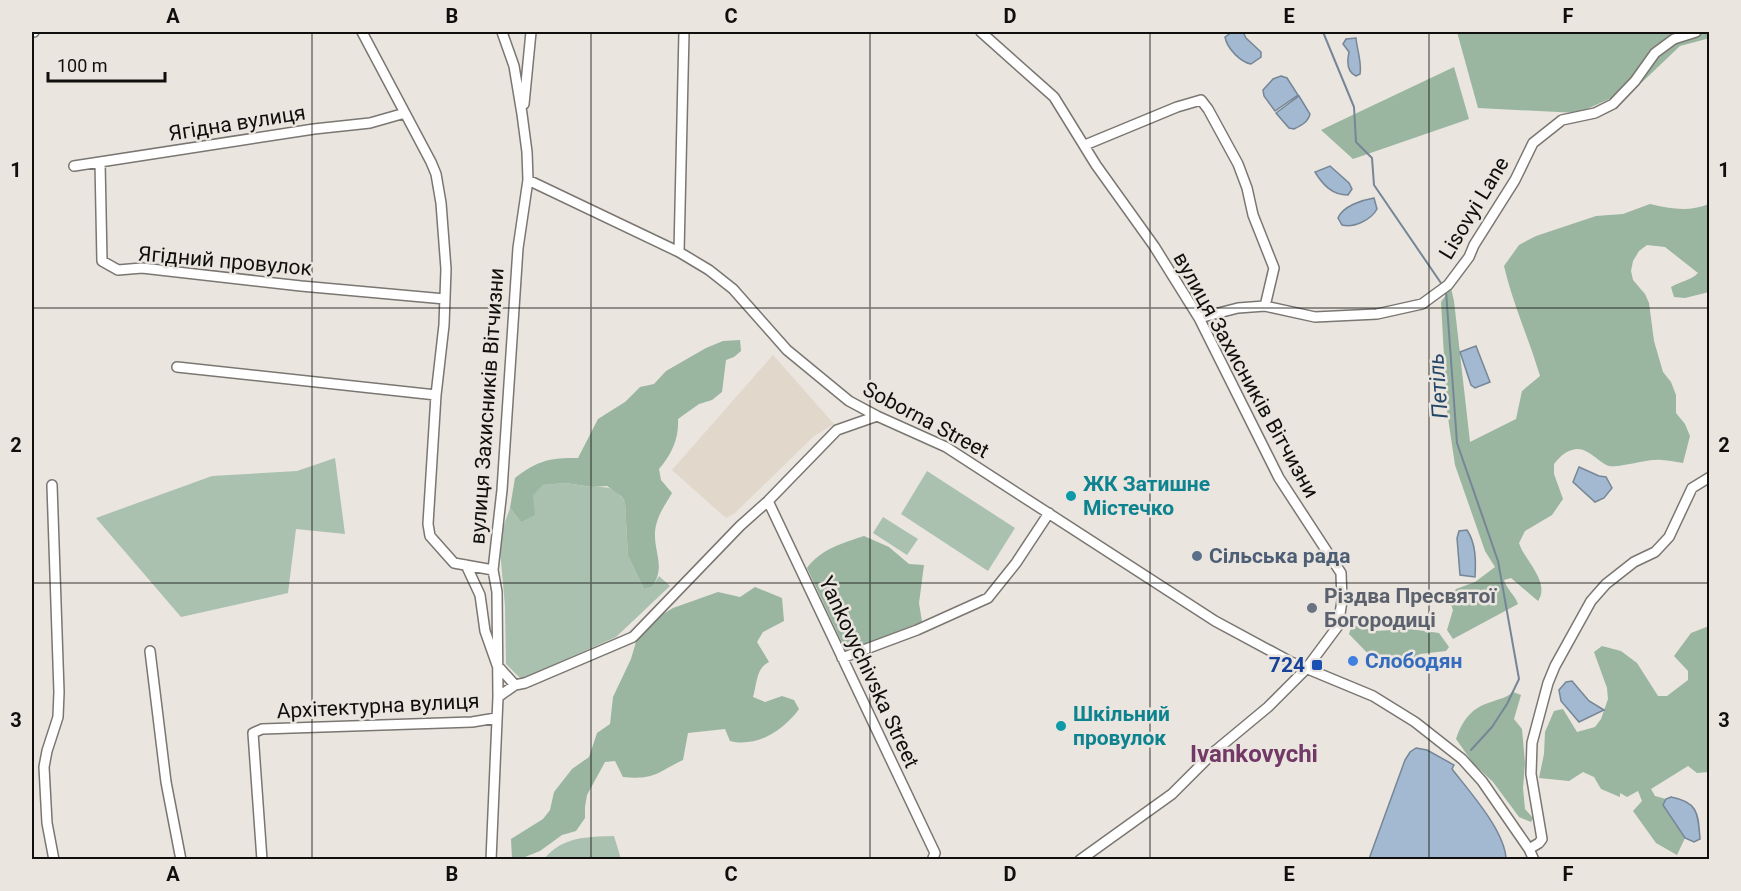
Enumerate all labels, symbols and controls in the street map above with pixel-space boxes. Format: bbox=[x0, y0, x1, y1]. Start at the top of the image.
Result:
text: A bbox=[166, 4, 180, 28]
text: B bbox=[446, 4, 458, 28]
text: C bbox=[724, 4, 738, 28]
text: D bbox=[1004, 4, 1017, 28]
text: E bbox=[1283, 4, 1295, 28]
text: F bbox=[1563, 4, 1574, 28]
scale bar bbox=[48, 45, 165, 83]
text: 100 m bbox=[57, 55, 108, 76]
street label: Ягідна вулиця bbox=[167, 100, 307, 146]
street label: Lisovyi Lane bbox=[1434, 153, 1514, 263]
text: 1 bbox=[10, 158, 22, 182]
text: 1 bbox=[1718, 158, 1730, 182]
street label: Ягідний провулок bbox=[137, 241, 314, 281]
street label: вулиця Захисників Вітчизни bbox=[1168, 248, 1324, 502]
street label: вулиця Захисників Вітчизни bbox=[465, 267, 509, 545]
water label: Петіль bbox=[1423, 352, 1453, 420]
street label: Soborna Street bbox=[859, 377, 993, 463]
text: 2 bbox=[10, 433, 22, 457]
text: 2 bbox=[1718, 433, 1730, 457]
place label: ЖК Затишне Містечко bbox=[1083, 472, 1210, 520]
marker: ЖК Затишне Містечко bbox=[1064, 489, 1078, 503]
place label: Cільська рада bbox=[1209, 544, 1350, 568]
marker: Cільська рада bbox=[1190, 549, 1204, 563]
street label: Yankovychivska Street bbox=[814, 572, 924, 772]
place label: Різдва Пресвятої Богородиці bbox=[1324, 584, 1497, 632]
marker: Різдва Пресвятої Богородиці bbox=[1305, 601, 1319, 615]
place label: Слободян bbox=[1365, 649, 1462, 673]
place label: 724 bbox=[1269, 653, 1305, 677]
marker: Слободян bbox=[1346, 654, 1360, 668]
marker: 724 bbox=[1310, 658, 1324, 672]
street label: Архітектурна вулиця bbox=[276, 689, 480, 723]
place label: Шкільний провулок bbox=[1073, 702, 1170, 750]
text: 3 bbox=[10, 708, 22, 732]
text: 3 bbox=[1718, 708, 1730, 732]
marker: Шкільний провулок bbox=[1054, 719, 1068, 733]
district label: Ivankovychi bbox=[1190, 740, 1318, 768]
text: A bbox=[166, 862, 180, 886]
text: B bbox=[446, 862, 458, 886]
text: C bbox=[724, 862, 738, 886]
text: D bbox=[1004, 862, 1017, 886]
text: E bbox=[1283, 862, 1295, 886]
text: F bbox=[1563, 862, 1574, 886]

